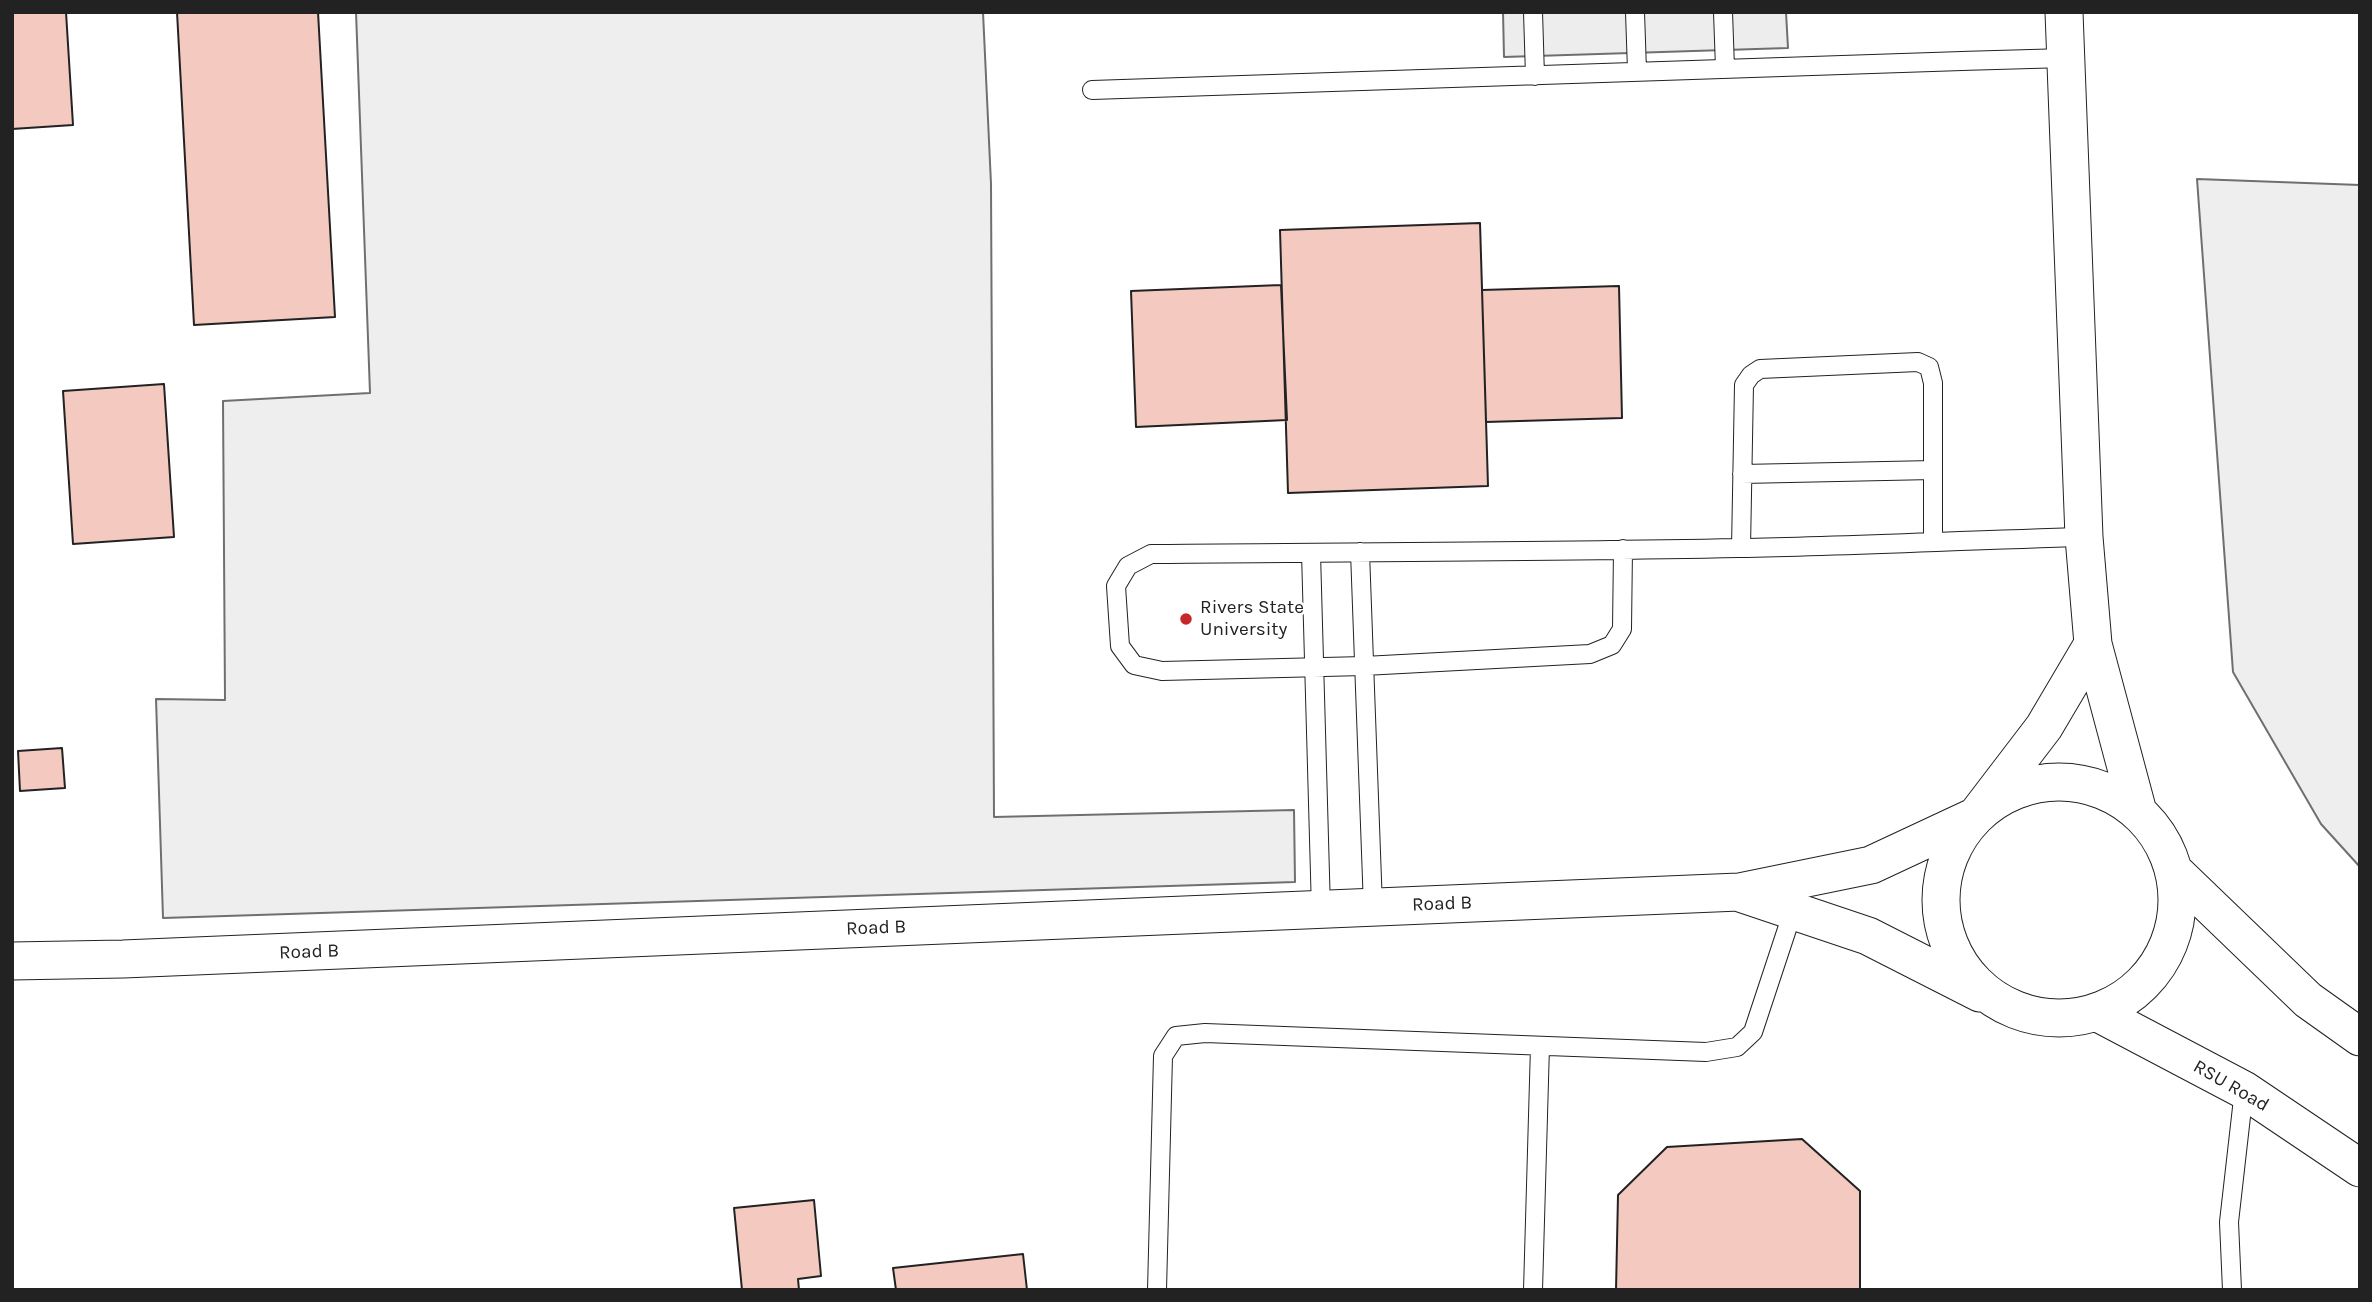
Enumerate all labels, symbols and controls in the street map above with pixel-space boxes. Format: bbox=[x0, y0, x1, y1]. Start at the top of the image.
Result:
place label: Rivers State University bbox=[1200, 597, 1304, 641]
marker: Rivers State University bbox=[1178, 611, 1194, 627]
street label: Road B bbox=[1412, 892, 1472, 916]
street label: Road B bbox=[846, 916, 906, 940]
street label: Road B bbox=[279, 940, 339, 964]
street label: RSU Road bbox=[2189, 1055, 2273, 1117]

